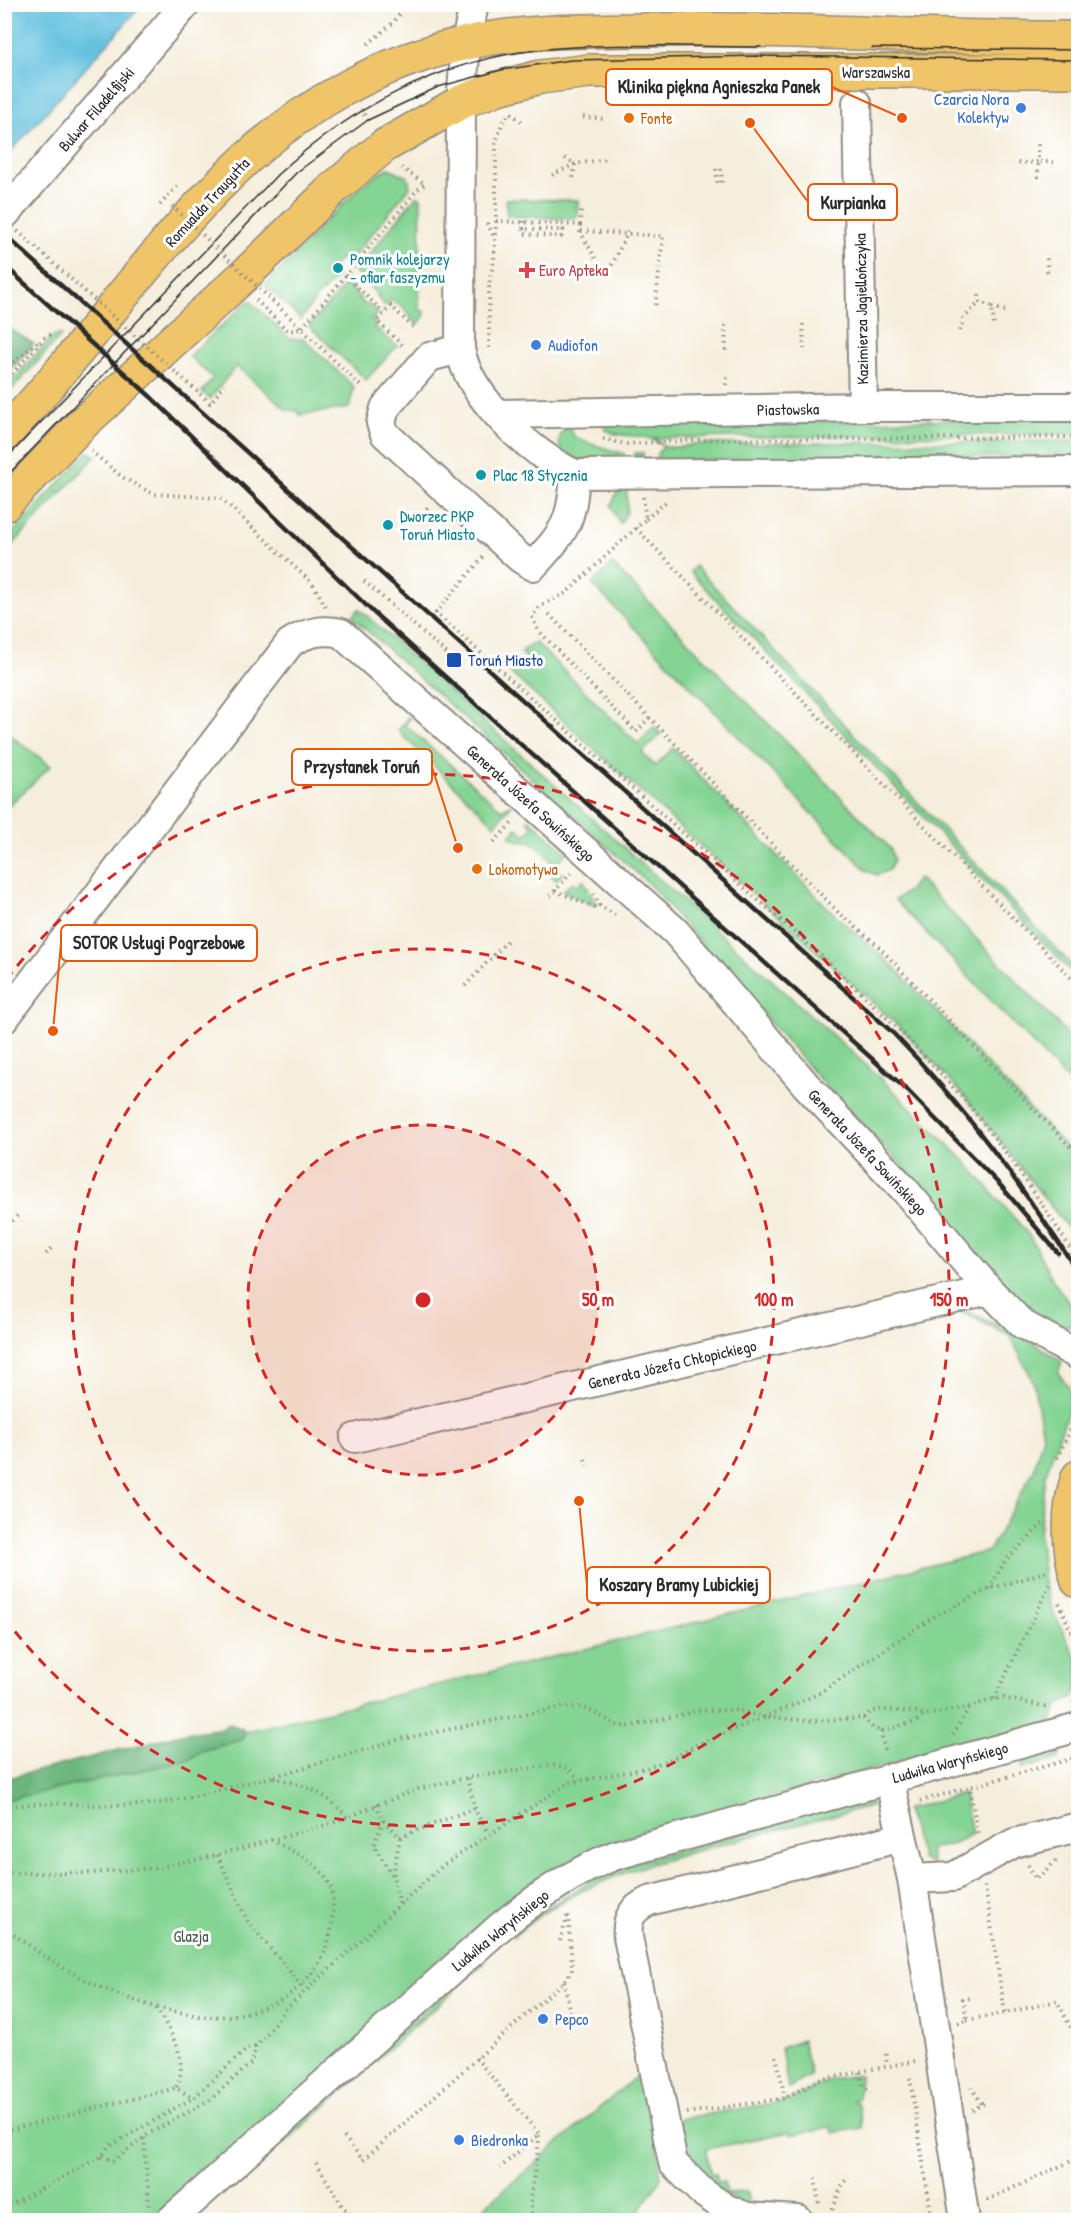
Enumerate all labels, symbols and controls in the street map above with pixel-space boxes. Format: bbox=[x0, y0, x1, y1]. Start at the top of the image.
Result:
street label: Warszawska bbox=[842, 61, 910, 83]
street label: Bulwar Filadelfijski bbox=[53, 62, 139, 156]
callout: Klinika piękna Agnieszka Panek bbox=[606, 69, 832, 105]
text: Klinika piękna Agnieszka Panek bbox=[618, 74, 821, 100]
place label: Czarcia Nora Kolektyw bbox=[934, 88, 1009, 128]
marker: Czarcia Nora Kolektyw bbox=[1014, 101, 1028, 115]
place label: Fonte bbox=[640, 107, 673, 129]
marker: Fonte bbox=[622, 111, 636, 125]
street label: Romualda Traugutta bbox=[160, 153, 254, 251]
callout: Kurpianka bbox=[808, 184, 897, 220]
text: Kurpianka bbox=[821, 190, 886, 216]
street label: Kazimierza Jagiellończyka bbox=[849, 233, 873, 385]
place label: Pomnik kolejarzy - ofiar faszyzmu bbox=[350, 248, 450, 288]
place label: Euro Apteka bbox=[539, 259, 608, 281]
marker: Pomnik kolejarzy - ofiar faszyzmu bbox=[331, 261, 345, 275]
marker: Euro Apteka bbox=[520, 263, 534, 277]
place label: Audiofon bbox=[548, 334, 598, 356]
marker: Audiofon bbox=[529, 338, 543, 352]
street label: Piastowska bbox=[757, 397, 819, 421]
place label: Plac 18 Stycznia bbox=[493, 464, 587, 486]
marker: Plac 18 Stycznia bbox=[474, 468, 488, 482]
place label: Dworzec PKP Toruń Miasto bbox=[400, 505, 475, 545]
marker: Dworzec PKP Toruń Miasto bbox=[381, 518, 395, 532]
place label: Toruń Miasto bbox=[468, 649, 543, 671]
marker: Toruń Miasto bbox=[445, 651, 463, 669]
street label: Generała Józefa Sowińskiego bbox=[462, 739, 600, 867]
callout: Przystanek Toruń bbox=[292, 749, 432, 785]
text: Przystanek Toruń bbox=[304, 754, 420, 780]
place label: Lokomotywa bbox=[489, 858, 558, 880]
marker: Lokomotywa bbox=[470, 862, 484, 876]
callout: SOTOR Usługi Pogrzebowe bbox=[61, 925, 257, 961]
text: SOTOR Usługi Pogrzebowe bbox=[73, 930, 246, 956]
street label: Generała Józefa Sowińskiego bbox=[803, 1084, 933, 1221]
text: 50 m bbox=[582, 1287, 614, 1312]
text: 100 m bbox=[754, 1287, 794, 1312]
text: 150 m bbox=[930, 1287, 968, 1312]
centre of rings bbox=[413, 1290, 433, 1310]
street label: Generała Józefa Chłopickiego bbox=[586, 1334, 759, 1394]
callout: Koszary Bramy Lubickiej bbox=[587, 1567, 770, 1603]
text: Koszary Bramy Lubickiej bbox=[599, 1572, 759, 1598]
street label: Ludwika Waryńskiego bbox=[890, 1736, 1011, 1788]
street label: Ludwika Waryńskiego bbox=[447, 1884, 554, 1976]
park label: Glazja bbox=[173, 1925, 209, 1947]
place label: Pepco bbox=[555, 2008, 589, 2030]
marker: Pepco bbox=[536, 2012, 550, 2026]
place label: Biedronka bbox=[471, 2129, 528, 2151]
marker: Biedronka bbox=[452, 2133, 466, 2147]

